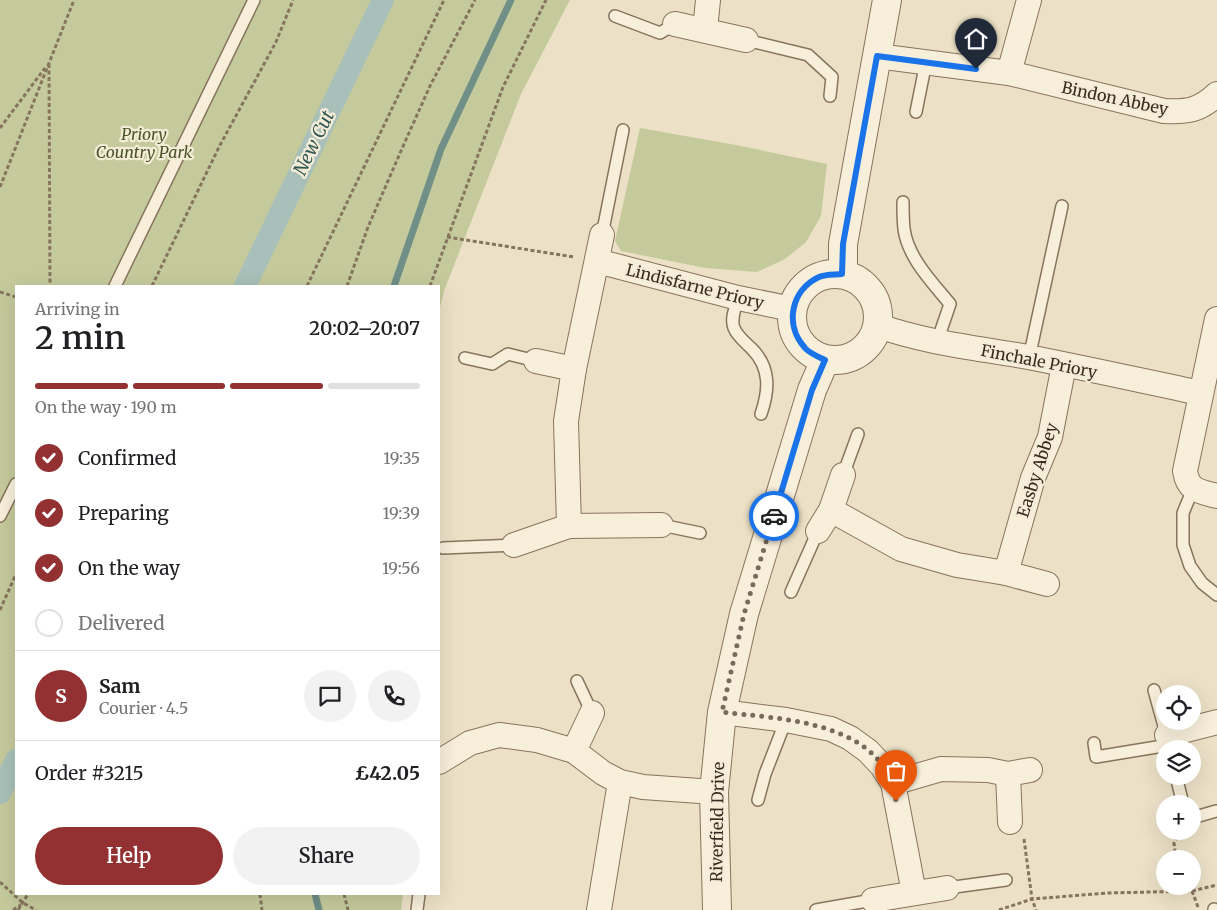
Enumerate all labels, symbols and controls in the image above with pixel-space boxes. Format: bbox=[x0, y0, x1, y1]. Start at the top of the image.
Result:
pin bbox=[955, 18, 997, 69]
icon: home bbox=[962, 25, 990, 53]
street label: Bindon Abbey bbox=[1060, 77, 1171, 119]
water label: New Cut bbox=[288, 106, 339, 179]
park label: Priory Country Park bbox=[96, 124, 193, 162]
street label: Lindisfarne Priory bbox=[624, 259, 767, 313]
text: Arriving in bbox=[35, 299, 120, 319]
text: 20:02–20:07 bbox=[309, 316, 420, 340]
text: 2 min bbox=[35, 318, 125, 358]
street label: Finchale Priory bbox=[979, 340, 1100, 382]
text: On the way · 190 m bbox=[35, 397, 177, 417]
street label: Easby Abbey bbox=[1012, 420, 1062, 520]
icon: check bbox=[35, 444, 63, 472]
text: Confirmed bbox=[78, 446, 176, 470]
text: 19:35 bbox=[383, 448, 420, 468]
courier bbox=[749, 491, 799, 541]
icon: check bbox=[35, 499, 63, 527]
text: Preparing bbox=[78, 501, 169, 525]
icon: car bbox=[760, 502, 788, 530]
text: 19:39 bbox=[382, 503, 420, 523]
icon: check bbox=[35, 554, 63, 582]
text: On the way bbox=[78, 556, 180, 580]
text: 19:56 bbox=[382, 558, 420, 578]
text: Delivered bbox=[78, 611, 165, 635]
button: chat bbox=[304, 670, 356, 722]
button: phone bbox=[368, 670, 420, 722]
text: Sam bbox=[99, 674, 140, 698]
text: S bbox=[55, 684, 67, 708]
map controls bbox=[1156, 685, 1201, 895]
button: locate bbox=[1156, 685, 1201, 730]
text: Courier · 4.5 bbox=[99, 698, 188, 718]
button: layers bbox=[1156, 740, 1201, 785]
pin bbox=[875, 750, 917, 801]
icon: bag bbox=[882, 757, 910, 785]
text: Order #3215 bbox=[35, 761, 144, 785]
text: £42.05 bbox=[355, 761, 420, 785]
street label: Riverfield Drive bbox=[706, 762, 728, 882]
button: + bbox=[1156, 795, 1201, 840]
button: Help bbox=[35, 827, 223, 885]
button: Share bbox=[233, 827, 420, 885]
button: − bbox=[1156, 850, 1201, 895]

